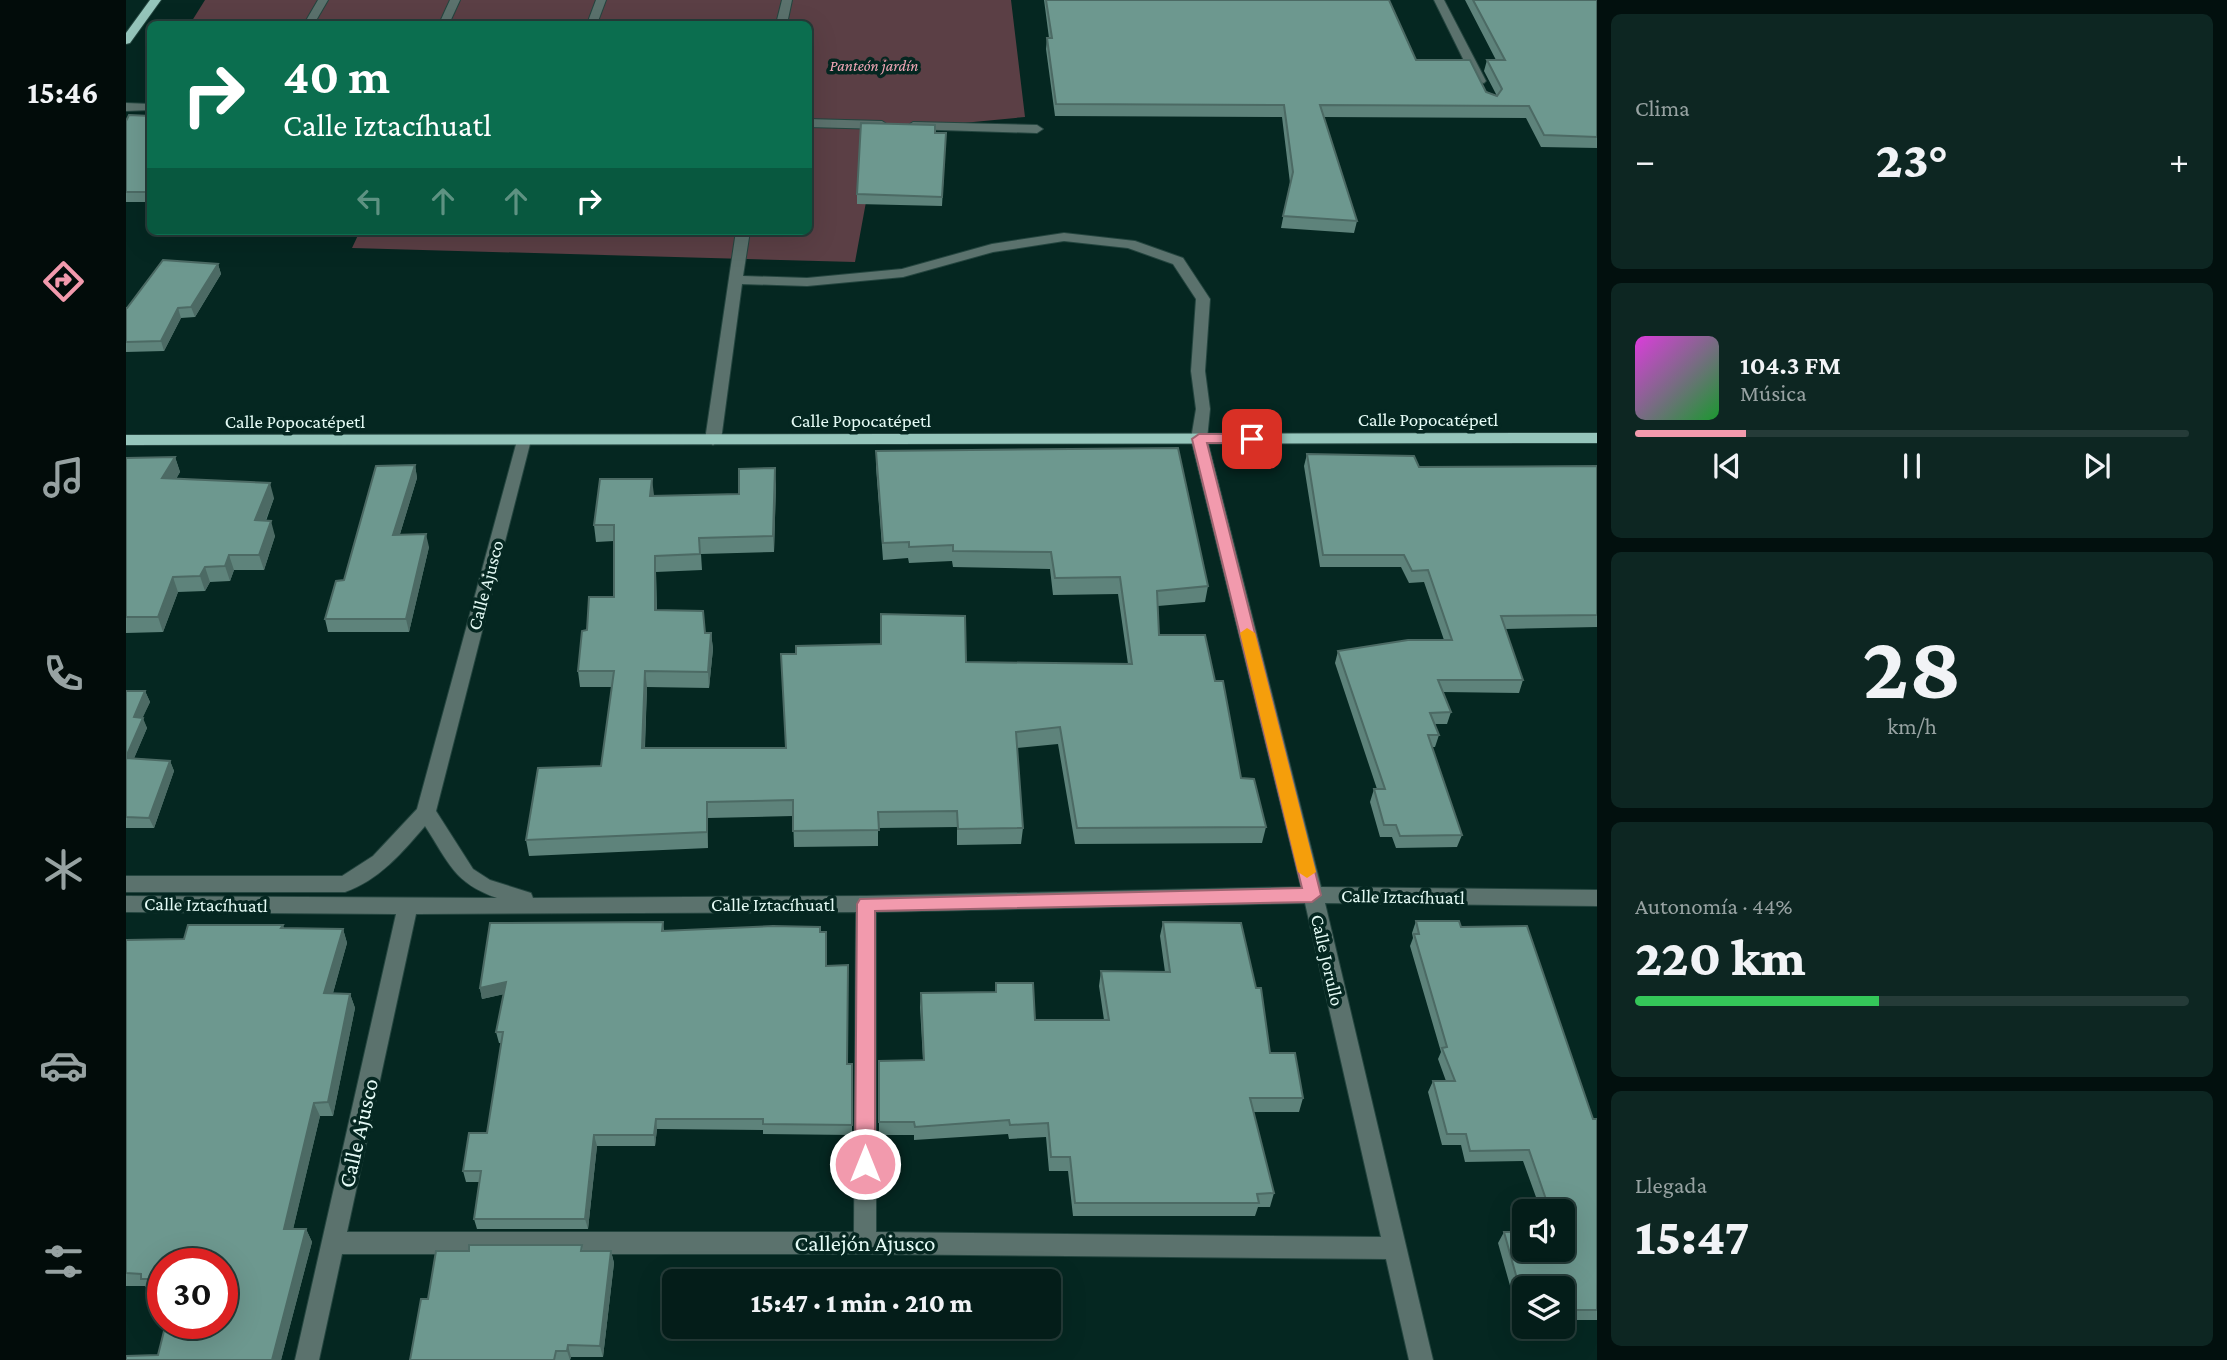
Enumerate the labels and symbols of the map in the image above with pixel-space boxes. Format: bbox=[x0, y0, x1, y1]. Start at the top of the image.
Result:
park label: Panteón jardín bbox=[830, 57, 918, 75]
pin bbox=[1222, 409, 1282, 469]
street label: Calle Popocatépetl bbox=[1358, 409, 1498, 430]
street label: Calle Popocatépetl bbox=[791, 410, 931, 431]
street label: Calle Popocatépetl bbox=[225, 411, 365, 432]
street label: Calle Ajusco bbox=[463, 538, 508, 633]
street label: Calle Iztacíhuatl bbox=[1341, 885, 1465, 908]
street label: Calle Iztacíhuatl bbox=[144, 893, 268, 916]
street label: Calle Iztacíhuatl bbox=[711, 894, 835, 915]
street label: Calle Jorullo bbox=[1307, 912, 1348, 1008]
street label: Calle Ajusco bbox=[333, 1076, 383, 1190]
position arrow bbox=[828, 1127, 902, 1201]
street label: Callejón Ajusco bbox=[795, 1230, 935, 1256]
speed limit sign: 30 bbox=[147, 1248, 238, 1339]

